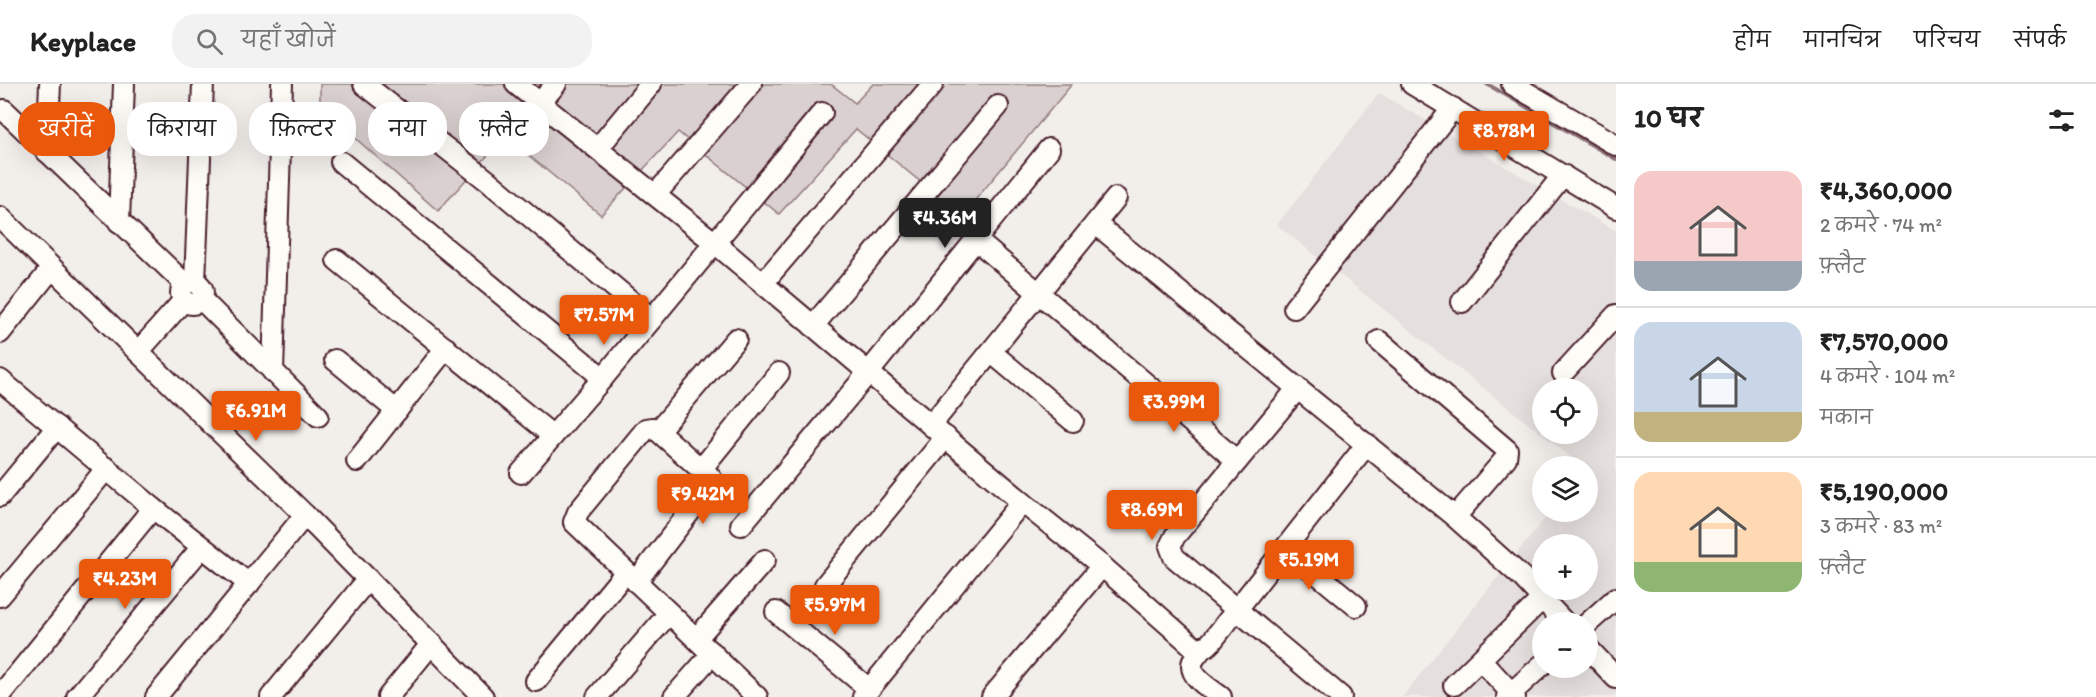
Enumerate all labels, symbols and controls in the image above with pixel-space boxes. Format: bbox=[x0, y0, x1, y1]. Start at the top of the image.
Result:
search box bbox=[172, 14, 592, 68]
text: Keyplace bbox=[30, 24, 136, 58]
icon: search bbox=[193, 25, 226, 58]
text: यहाँ खोजें bbox=[241, 26, 335, 53]
text: होम bbox=[1734, 27, 1771, 52]
text: मानचित्र bbox=[1804, 27, 1881, 52]
text: परिचय bbox=[1914, 27, 1980, 52]
text: संपर्क bbox=[2013, 27, 2066, 52]
chip: खरीदें bbox=[18, 102, 115, 156]
chip: किराया bbox=[127, 102, 237, 156]
chip: फ़िल्टर bbox=[249, 102, 356, 156]
chip: नया bbox=[368, 102, 447, 156]
chip: फ़्लैट bbox=[459, 102, 549, 156]
text: 10 घर bbox=[1634, 102, 1703, 134]
icon: filters bbox=[2045, 104, 2078, 137]
pin: ₹8.78M bbox=[1455, 111, 1553, 162]
text: ₹8.78M bbox=[1473, 118, 1535, 142]
text: ₹4,360,000 bbox=[1820, 174, 1953, 206]
icon: home bbox=[1682, 195, 1754, 267]
pin: ₹4.36M bbox=[896, 198, 994, 249]
text: ₹4.36M bbox=[913, 205, 977, 229]
text: 2 कमरे · 74 m² bbox=[1820, 213, 1942, 237]
text: फ़्लैट bbox=[1820, 254, 1866, 278]
pin: ₹7.57M bbox=[555, 295, 653, 346]
text: ₹7.57M bbox=[574, 302, 634, 326]
text: ₹7,570,000 bbox=[1820, 325, 1949, 357]
icon: home bbox=[1682, 346, 1754, 418]
text: 4 कमरे · 104 m² bbox=[1820, 364, 1955, 388]
map controls bbox=[1532, 378, 1598, 678]
button: locate bbox=[1532, 378, 1598, 444]
pin: ₹3.99M bbox=[1125, 382, 1223, 433]
text: ₹3.99M bbox=[1143, 389, 1205, 413]
pin: ₹6.91M bbox=[207, 391, 305, 442]
text: ₹6.91M bbox=[226, 398, 286, 422]
text: मकान bbox=[1820, 405, 1873, 429]
button: layers bbox=[1532, 456, 1598, 522]
pin: ₹9.42M bbox=[654, 474, 752, 525]
text: ₹5,190,000 bbox=[1820, 475, 1948, 507]
text: ₹9.42M bbox=[671, 481, 735, 505]
pin: ₹8.69M bbox=[1103, 490, 1201, 541]
icon: home bbox=[1682, 496, 1754, 568]
text: ₹8.69M bbox=[1121, 497, 1183, 521]
text: 3 कमरे · 83 m² bbox=[1820, 514, 1942, 538]
button: + bbox=[1532, 534, 1598, 600]
pin: ₹5.19M bbox=[1260, 540, 1358, 591]
text: ₹5.19M bbox=[1279, 547, 1339, 571]
text: फ़्लैट bbox=[1820, 555, 1866, 579]
pin: ₹4.23M bbox=[76, 559, 174, 610]
text: ₹4.23M bbox=[93, 566, 157, 590]
pin: ₹5.97M bbox=[786, 585, 884, 636]
text: ₹5.97M bbox=[804, 592, 866, 616]
button: − bbox=[1532, 612, 1598, 678]

